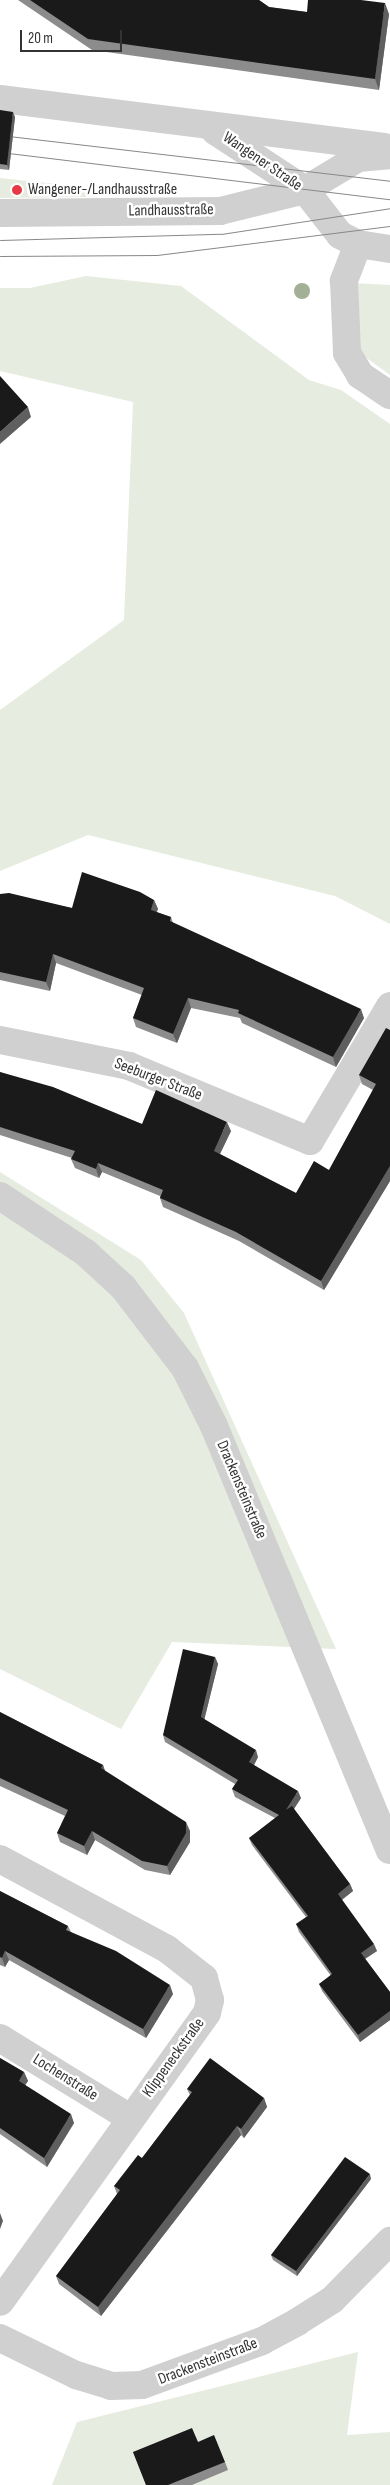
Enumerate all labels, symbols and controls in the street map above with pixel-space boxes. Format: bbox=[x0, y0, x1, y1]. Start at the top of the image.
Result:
scale bar bbox=[22, 20, 125, 52]
text: 20 m bbox=[28, 29, 53, 48]
street label: Wangener Straße bbox=[219, 128, 305, 196]
place label: Wangener-/Landhausstraße bbox=[28, 180, 177, 200]
marker: Wangener-/Landhausstraße bbox=[10, 183, 24, 197]
street label: Landhausstraße bbox=[128, 201, 214, 221]
street label: Seeburger Straße bbox=[111, 1054, 205, 1106]
street label: Drackensteinstraße bbox=[212, 1438, 270, 1542]
street label: Klippeneckstraße bbox=[139, 2015, 209, 2101]
street label: Lochenstraße bbox=[29, 2050, 101, 2106]
street label: Drackensteinstraße bbox=[156, 2334, 260, 2390]

